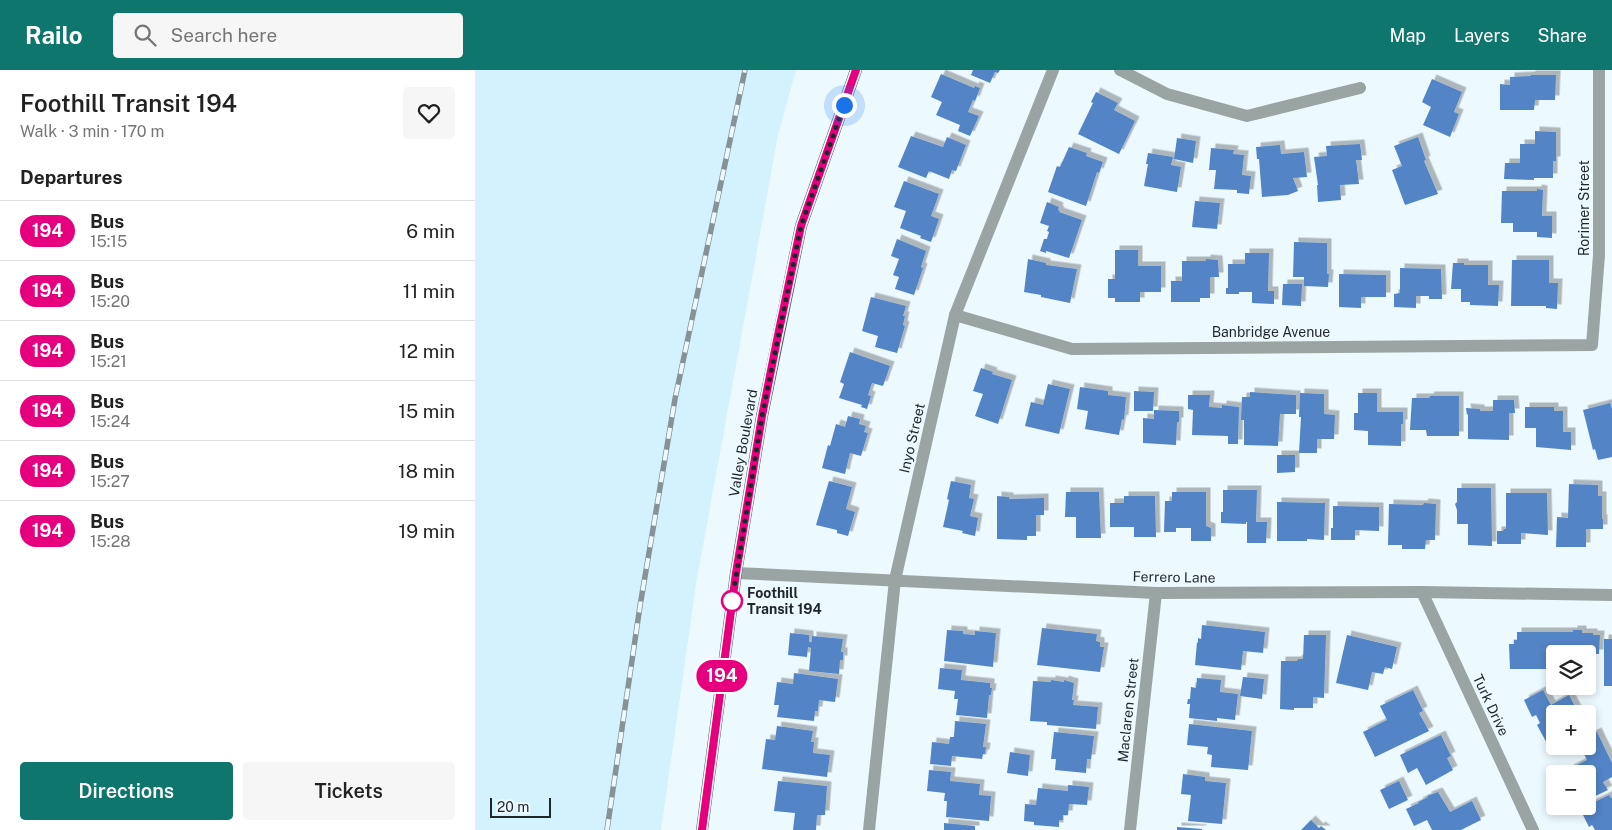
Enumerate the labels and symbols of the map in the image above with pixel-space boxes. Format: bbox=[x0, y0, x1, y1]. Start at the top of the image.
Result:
your location bbox=[832, 93, 857, 118]
street label: Rorimer Street bbox=[1576, 160, 1592, 256]
street label: Banbridge Avenue bbox=[1212, 324, 1330, 340]
street label: Valley Boulevard bbox=[726, 388, 760, 498]
street label: Inyo Street bbox=[896, 401, 928, 475]
street label: Ferrero Lane bbox=[1132, 568, 1216, 586]
place label: Foothill Transit 194 bbox=[747, 585, 822, 617]
marker: Foothill Transit 194 bbox=[721, 590, 743, 612]
street label: Maclaren Street bbox=[1115, 657, 1141, 763]
line badge: 194 bbox=[693, 660, 751, 692]
street label: Turk Drive bbox=[1470, 672, 1512, 738]
scale bar bbox=[490, 795, 551, 818]

